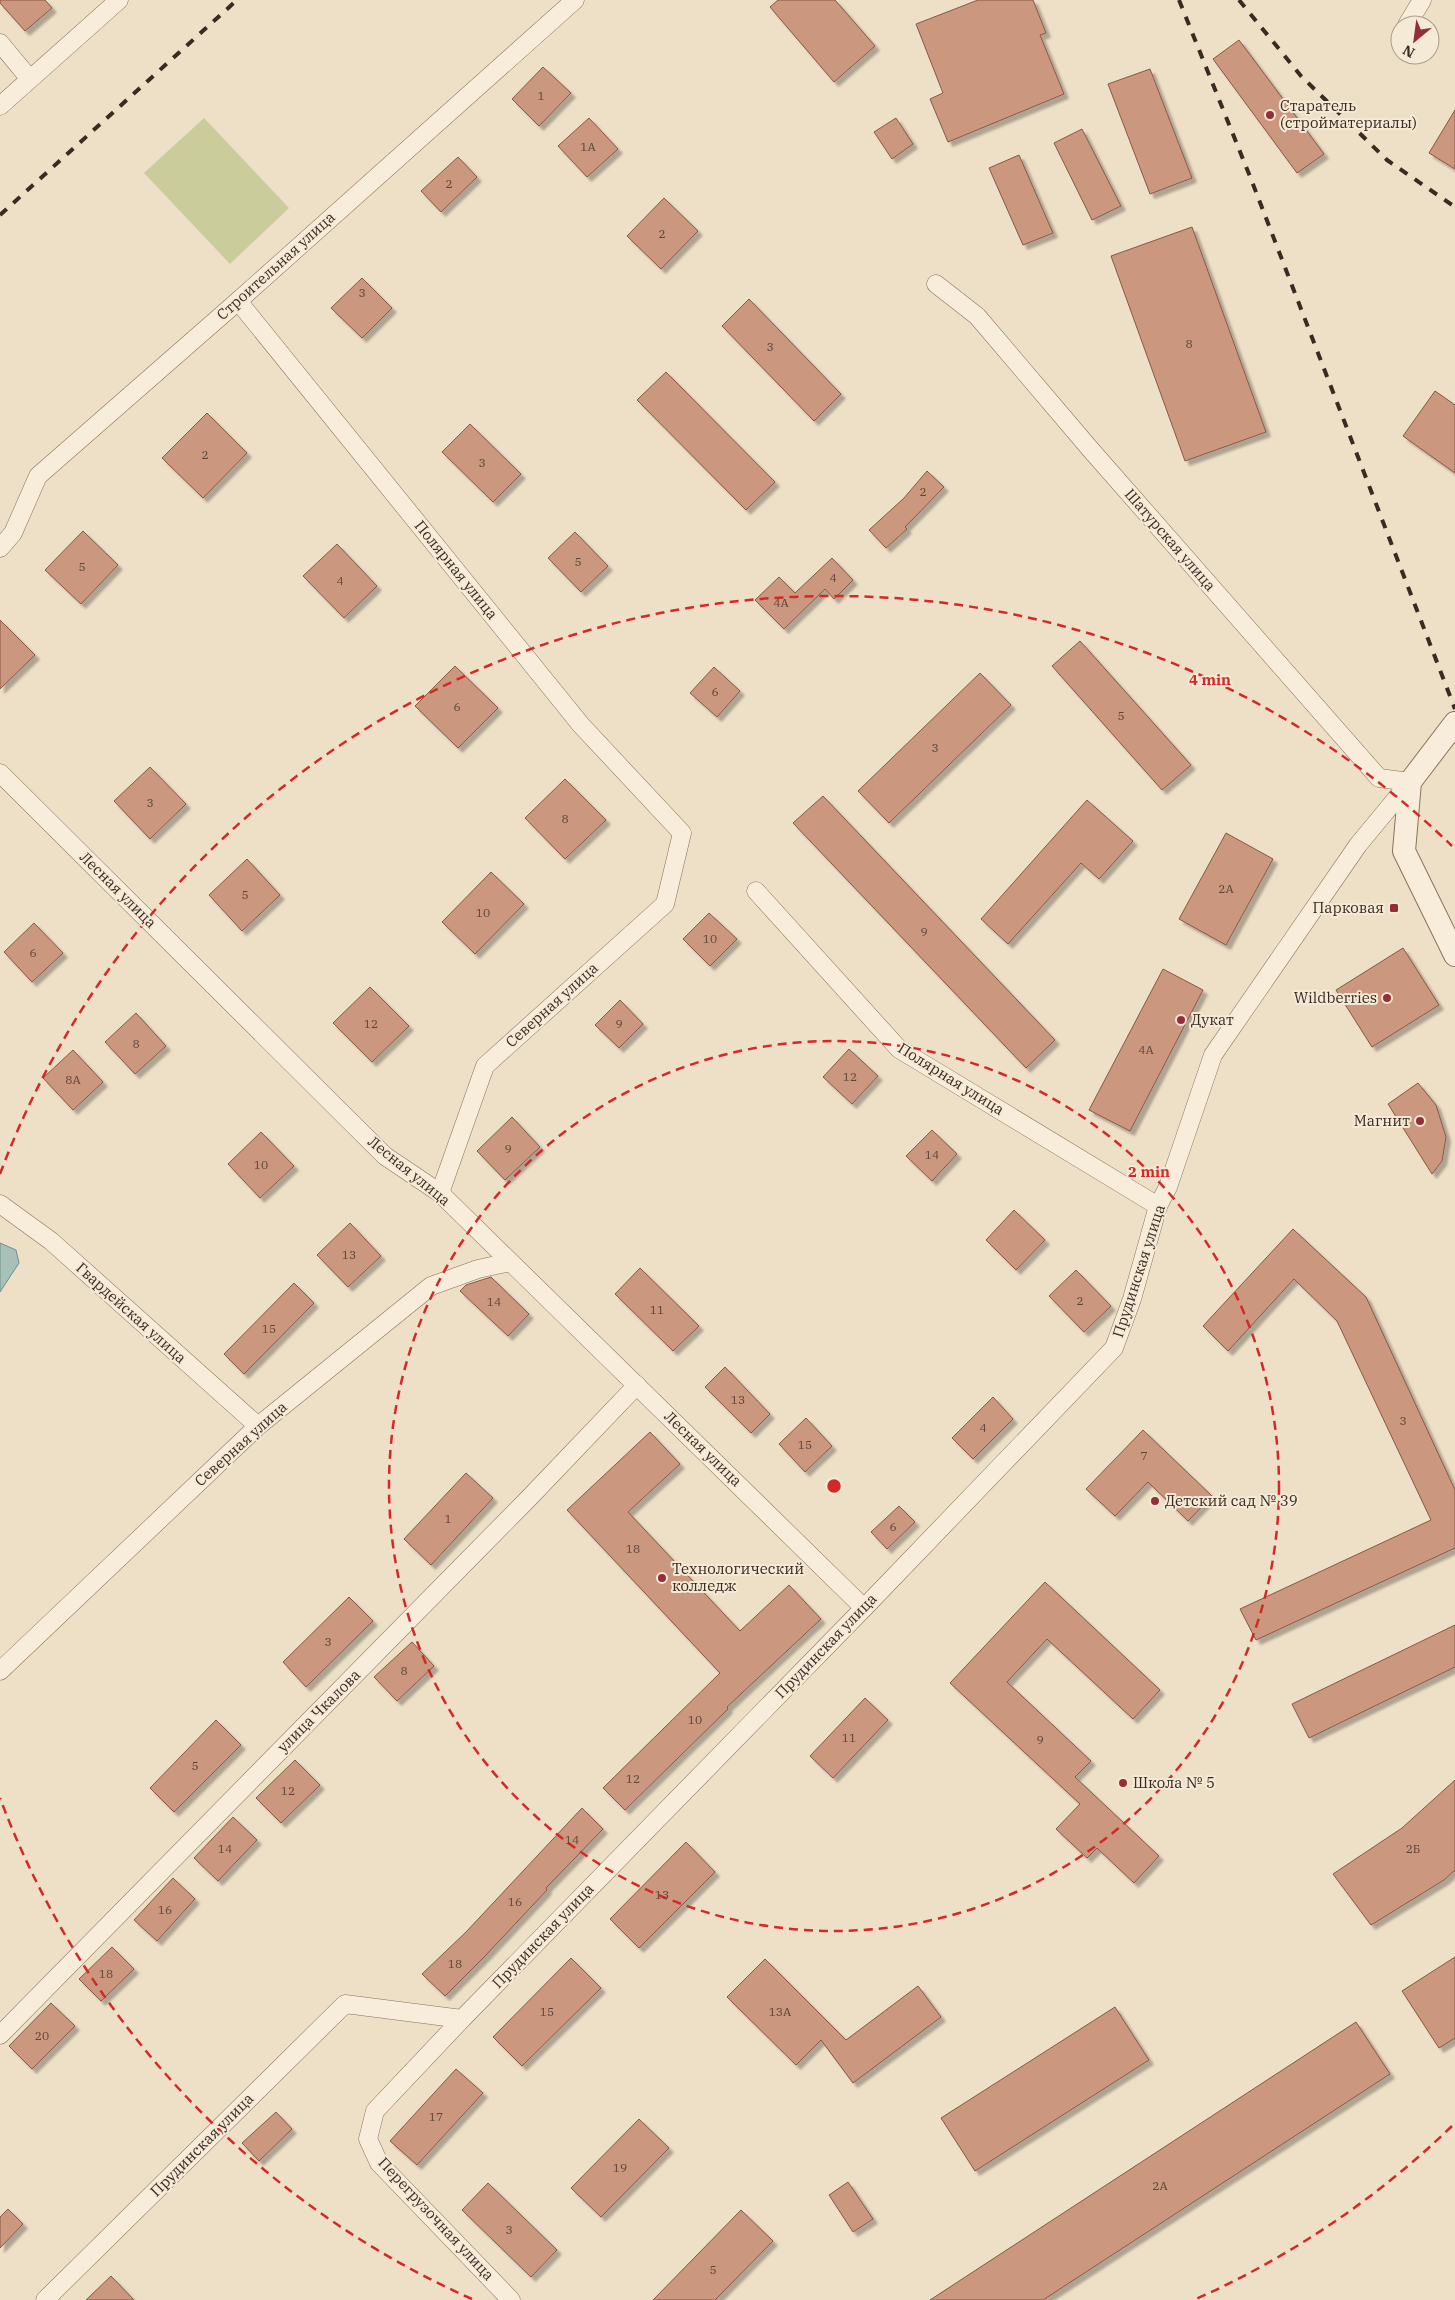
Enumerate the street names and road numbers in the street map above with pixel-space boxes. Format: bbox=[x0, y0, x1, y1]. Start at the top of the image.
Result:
street label: Строительная улица bbox=[212, 207, 339, 324]
street label: Шатурская улица bbox=[1121, 485, 1220, 595]
street label: Полярная улица bbox=[411, 516, 502, 623]
street label: Лесная улица bbox=[76, 847, 161, 932]
street label: Северная улица bbox=[501, 958, 602, 1051]
street label: Полярная улица bbox=[895, 1038, 1008, 1119]
street label: Лесная улица bbox=[364, 1132, 454, 1210]
street label: Прудинская улица bbox=[1108, 1202, 1169, 1340]
street label: Гвардейская улица bbox=[72, 1258, 190, 1367]
street label: Северная улица bbox=[190, 1397, 291, 1490]
street label: Лесная улица bbox=[661, 1407, 746, 1490]
street label: Прудинская улица bbox=[771, 1589, 881, 1702]
street label: улица Чкалова bbox=[273, 1665, 364, 1756]
street label: Прудинская улица bbox=[488, 1879, 598, 1992]
street label: Прудинская улица bbox=[146, 2089, 257, 2200]
street label: Перегрузочная улица bbox=[374, 2153, 498, 2284]

